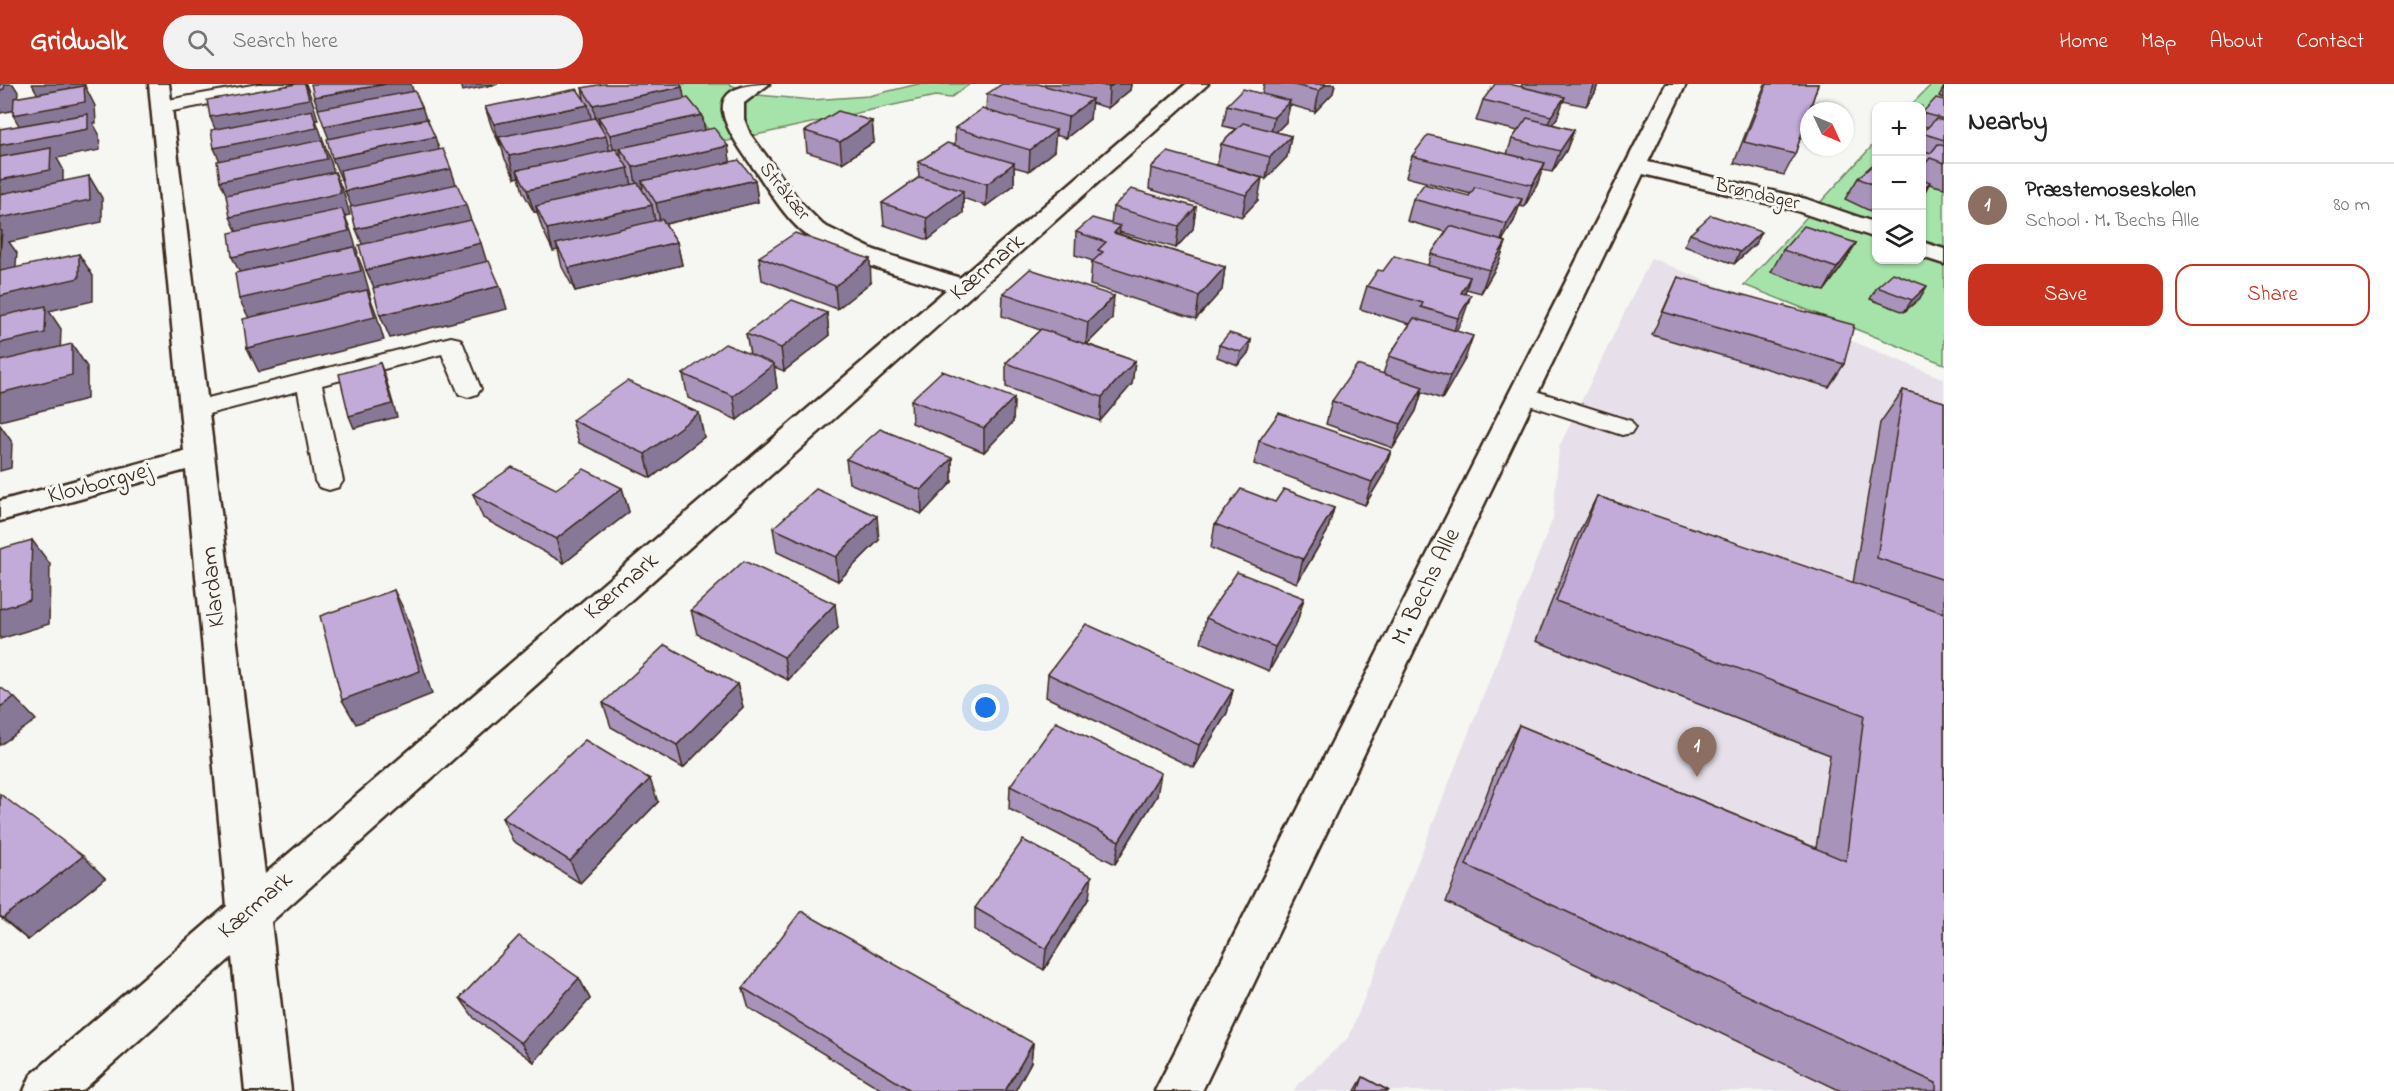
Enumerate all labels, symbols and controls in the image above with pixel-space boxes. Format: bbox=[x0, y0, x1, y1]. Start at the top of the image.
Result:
search box bbox=[163, 15, 583, 69]
text: Gridwalk bbox=[30, 22, 127, 63]
icon: search bbox=[184, 26, 217, 59]
text: Search here bbox=[232, 26, 338, 58]
text: Home bbox=[2059, 27, 2108, 57]
text: Map bbox=[2141, 27, 2176, 57]
text: About bbox=[2209, 27, 2263, 57]
text: Contact bbox=[2296, 27, 2364, 57]
north arrow bbox=[1800, 102, 1854, 156]
map controls bbox=[1872, 102, 1926, 264]
button: + bbox=[1872, 102, 1926, 156]
text: Nearby bbox=[1968, 104, 2047, 142]
street label: Stråkær bbox=[751, 156, 817, 228]
button: − bbox=[1872, 156, 1926, 210]
street label: Brøndager bbox=[1711, 171, 1803, 220]
text: Præstemoseskolen bbox=[2025, 175, 2196, 207]
text: 1 bbox=[1984, 191, 1991, 220]
text: 80 m bbox=[2333, 191, 2370, 220]
text: School · M. Bechs Alle bbox=[2025, 207, 2199, 236]
button: layers bbox=[1872, 210, 1926, 264]
street label: Kærmark bbox=[943, 225, 1033, 310]
button: Save bbox=[1968, 264, 2163, 326]
button: Share bbox=[2175, 264, 2370, 326]
street label: Klovborgvej bbox=[44, 453, 157, 515]
street label: M. Bechs Alle bbox=[1384, 522, 1471, 651]
street label: Kærmark bbox=[577, 544, 667, 629]
street label: Klardam bbox=[192, 545, 236, 629]
your location bbox=[971, 693, 1000, 722]
pin: 1 bbox=[1678, 728, 1716, 777]
street label: Kærmark bbox=[211, 863, 301, 948]

